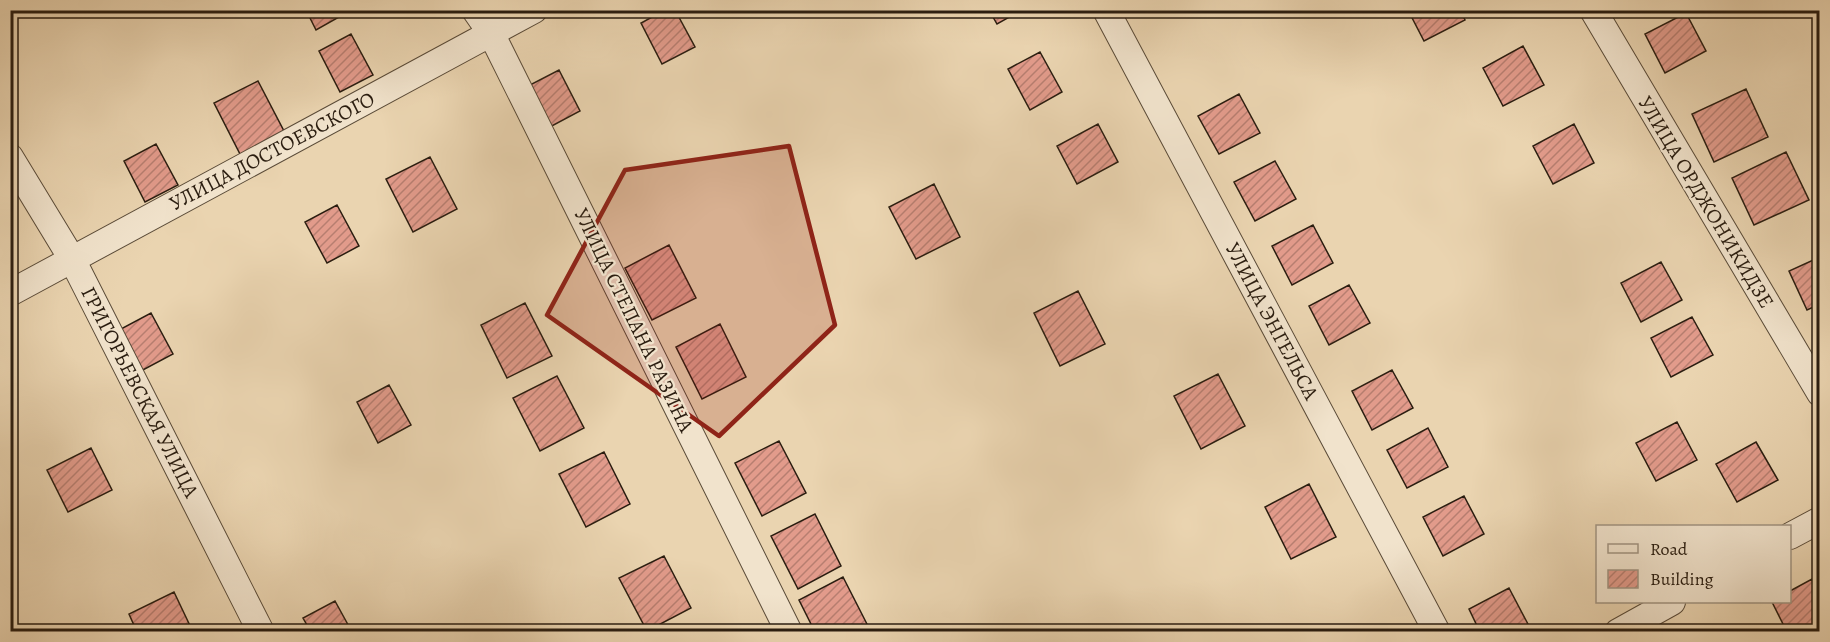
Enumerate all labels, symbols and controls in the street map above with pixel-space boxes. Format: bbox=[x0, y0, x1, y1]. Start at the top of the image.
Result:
street label: УЛИЦА ДОСТОЕВСКОГО bbox=[164, 85, 380, 217]
street label: УЛИЦА ОРДЖОНИКИДЗЕ bbox=[1631, 91, 1781, 313]
street label: УЛИЦА СТЕПАНА РАЗИНА bbox=[567, 203, 701, 437]
street label: УЛИЦА ЭНГЕЛЬСА bbox=[1219, 237, 1326, 405]
street label: ГРИГОРЬЕВСКАЯ УЛИЦА bbox=[75, 282, 206, 503]
legend bbox=[1596, 525, 1791, 603]
text: Road bbox=[1650, 537, 1688, 561]
text: Building bbox=[1650, 567, 1714, 591]

